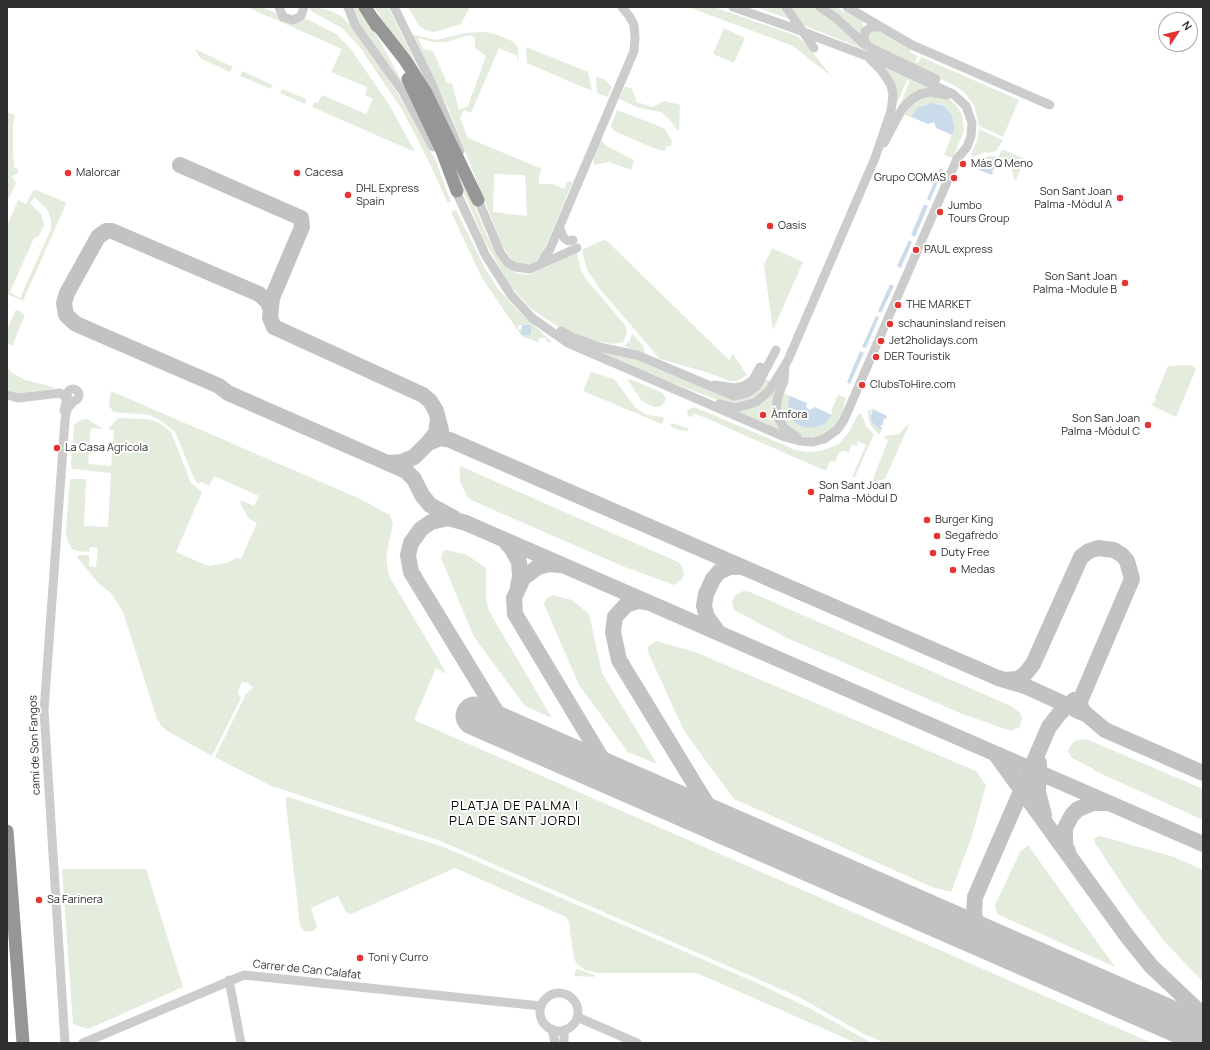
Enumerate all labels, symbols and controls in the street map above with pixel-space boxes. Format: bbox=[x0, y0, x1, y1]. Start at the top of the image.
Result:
north arrow bbox=[1158, 12, 1198, 52]
text: N bbox=[1179, 18, 1196, 33]
place label: Más Q Meno bbox=[971, 157, 1033, 171]
marker: Más Q Meno bbox=[958, 159, 968, 169]
place label: Malorcar bbox=[76, 166, 120, 180]
place label: Cacesa bbox=[305, 166, 343, 180]
marker: Malorcar bbox=[63, 168, 73, 178]
marker: Cacesa bbox=[292, 168, 302, 178]
place label: Grupo COMAS bbox=[874, 171, 946, 185]
marker: Grupo COMAS bbox=[949, 173, 959, 183]
place label: DHL Express Spain bbox=[356, 182, 419, 208]
place label: Son Sant Joan Palma -Mòdul A bbox=[1034, 185, 1112, 211]
marker: DHL Express Spain bbox=[343, 190, 353, 200]
marker: Son Sant Joan Palma -Mòdul A bbox=[1115, 193, 1125, 203]
place label: Jumbo Tours Group bbox=[948, 199, 1010, 225]
marker: Jumbo Tours Group bbox=[935, 207, 945, 217]
place label: Oasis bbox=[778, 219, 806, 233]
marker: Oasis bbox=[765, 221, 775, 231]
place label: PAUL express bbox=[924, 243, 993, 257]
marker: PAUL express bbox=[911, 245, 921, 255]
place label: Son Sant Joan Palma -Module B bbox=[1033, 270, 1117, 296]
marker: Son Sant Joan Palma -Module B bbox=[1120, 278, 1130, 288]
place label: THE MARKET bbox=[906, 298, 971, 312]
marker: THE MARKET bbox=[893, 300, 903, 310]
place label: schauninsland reisen bbox=[898, 317, 1006, 331]
marker: schauninsland reisen bbox=[885, 319, 895, 329]
place label: Jet2holidays.com bbox=[889, 334, 978, 348]
marker: Jet2holidays.com bbox=[876, 336, 886, 346]
place label: DER Touristik bbox=[884, 350, 950, 364]
marker: DER Touristik bbox=[871, 352, 881, 362]
place label: ClubsToHire.com bbox=[870, 378, 956, 392]
marker: ClubsToHire.com bbox=[857, 380, 867, 390]
place label: Àmfora bbox=[771, 408, 807, 422]
marker: Àmfora bbox=[758, 410, 768, 420]
place label: Son San Joan Palma -Mòdul C bbox=[1061, 412, 1140, 438]
marker: Son San Joan Palma -Mòdul C bbox=[1143, 420, 1153, 430]
place label: La Casa Agrícola bbox=[65, 441, 148, 455]
marker: La Casa Agrícola bbox=[52, 443, 62, 453]
place label: Son Sant Joan Palma -Mòdul D bbox=[819, 479, 897, 505]
marker: Son Sant Joan Palma -Mòdul D bbox=[806, 487, 816, 497]
place label: Burger King bbox=[935, 513, 993, 527]
marker: Burger King bbox=[922, 515, 932, 525]
place label: Segafredo bbox=[945, 529, 998, 543]
marker: Segafredo bbox=[932, 531, 942, 541]
place label: Duty Free bbox=[941, 546, 989, 560]
marker: Duty Free bbox=[928, 548, 938, 558]
place label: Medas bbox=[961, 563, 995, 577]
marker: Medas bbox=[948, 565, 958, 575]
street label: camí de Son Fangos bbox=[27, 695, 43, 795]
district label: PLATJA DE PALMA I PLA DE SANT JORDI bbox=[449, 798, 581, 829]
place label: Sa Farinera bbox=[47, 893, 103, 907]
marker: Sa Farinera bbox=[34, 895, 44, 905]
place label: Toni y Curro bbox=[368, 951, 428, 965]
marker: Toni y Curro bbox=[355, 953, 365, 963]
street label: Carrer de Can Calafat bbox=[252, 958, 362, 982]

